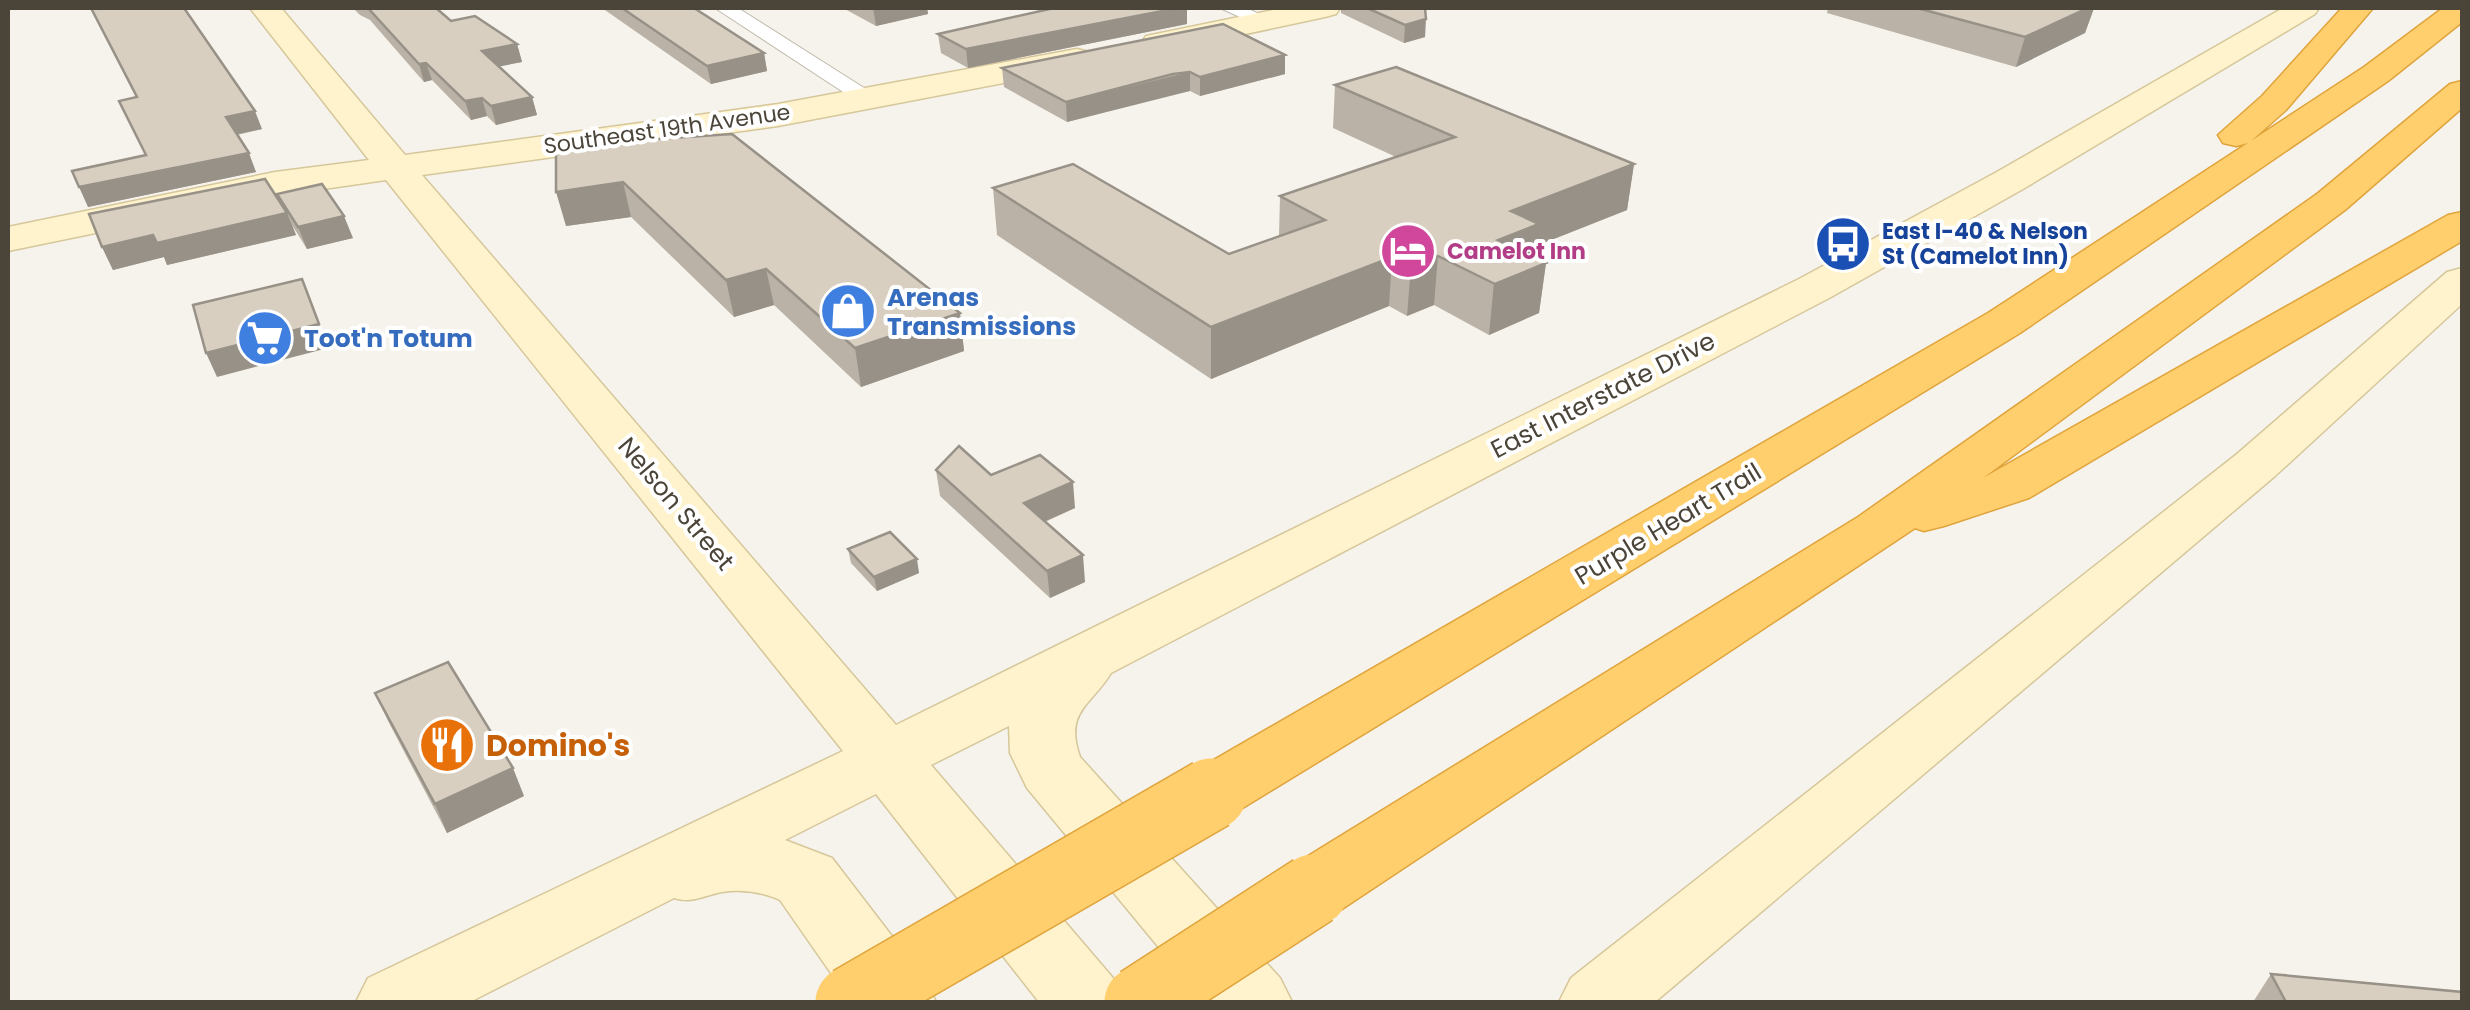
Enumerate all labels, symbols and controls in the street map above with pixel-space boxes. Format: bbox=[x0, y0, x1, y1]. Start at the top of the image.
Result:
street label: Southeast 19th Avenue bbox=[542, 96, 792, 162]
bus stop icon: East I-40 & Nelson St (Camelot Inn) bbox=[1813, 214, 1873, 274]
place label: East I-40 & Nelson St (Camelot Inn) bbox=[1882, 216, 2088, 272]
hotel icon: Camelot Inn bbox=[1378, 221, 1438, 281]
place label: Camelot Inn bbox=[1447, 236, 1586, 267]
place label: Arenas Transmissions bbox=[887, 280, 1076, 344]
shop icon: Arenas Transmissions bbox=[818, 281, 878, 341]
supermarket icon: Toot'n Totum bbox=[235, 308, 295, 368]
place label: Toot'n Totum bbox=[304, 321, 473, 356]
street label: East Interstate Drive bbox=[1485, 323, 1721, 467]
street label: Nelson Street bbox=[610, 430, 742, 578]
street label: Purple Heart Trail bbox=[1568, 454, 1768, 594]
restaurant icon: Domino's bbox=[417, 715, 477, 775]
place label: Domino's bbox=[486, 724, 630, 767]

